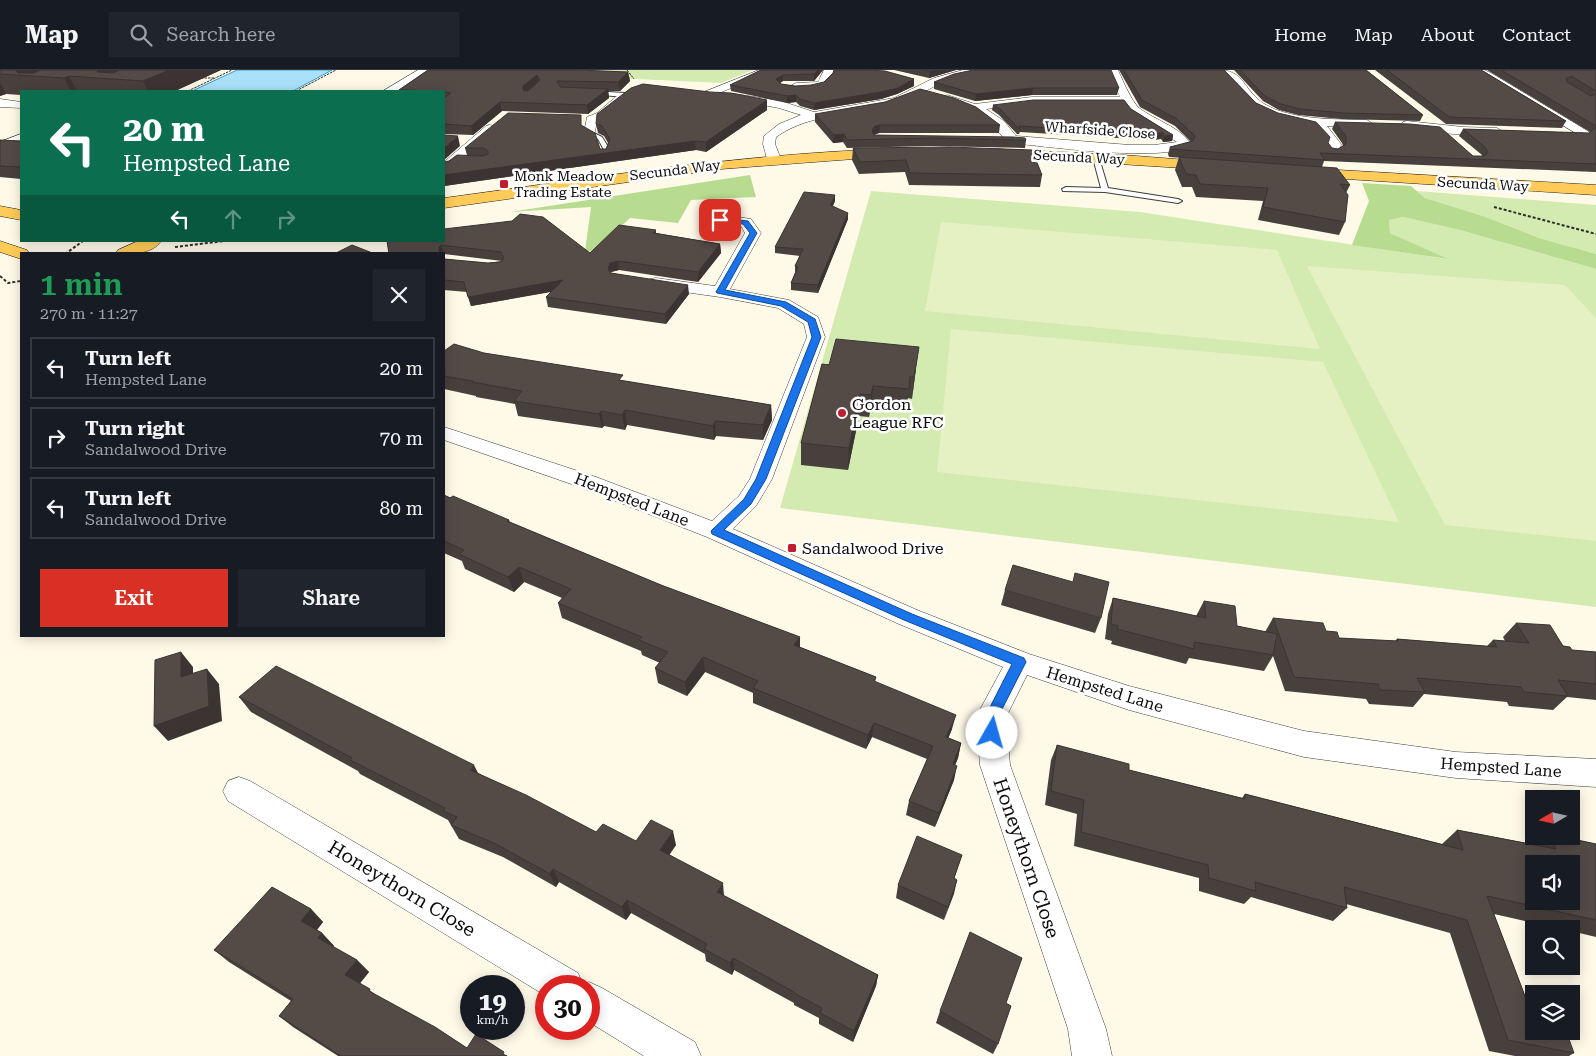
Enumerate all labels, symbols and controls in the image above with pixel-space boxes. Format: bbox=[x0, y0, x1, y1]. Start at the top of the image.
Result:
search box bbox=[109, 12, 459, 57]
text: Map bbox=[25, 21, 79, 49]
icon: search bbox=[127, 21, 155, 49]
text: Search here bbox=[167, 23, 275, 46]
text: Home bbox=[1274, 24, 1326, 45]
text: Map bbox=[1354, 24, 1393, 45]
text: About bbox=[1421, 24, 1474, 45]
text: Contact bbox=[1502, 24, 1571, 45]
text: 20 m bbox=[123, 109, 205, 150]
icon: left bbox=[40, 110, 105, 175]
street label: Wharfside Close bbox=[1044, 118, 1156, 142]
street label: Secunda Way bbox=[1033, 147, 1126, 167]
text: Hempsted Lane bbox=[123, 151, 290, 176]
street label: Secunda Way bbox=[629, 156, 722, 184]
place label: Monk Meadow Trading Estate bbox=[514, 168, 615, 200]
street label: Secunda Way bbox=[1437, 174, 1530, 194]
marker: Monk Meadow Trading Estate bbox=[498, 178, 510, 190]
pin bbox=[699, 199, 741, 241]
icon: left bbox=[166, 205, 194, 233]
icon: ahead bbox=[219, 205, 247, 233]
icon: right bbox=[272, 205, 300, 233]
icon: arrive bbox=[706, 206, 734, 234]
text: 1 min bbox=[40, 267, 123, 302]
button: close bbox=[373, 269, 425, 321]
text: 270 m · 11:27 bbox=[40, 304, 138, 323]
text: Turn left bbox=[85, 347, 171, 370]
icon: left bbox=[42, 354, 70, 382]
text: 20 m bbox=[380, 357, 423, 380]
text: Hempsted Lane bbox=[85, 370, 206, 389]
place label: Gordon League RFC bbox=[852, 395, 943, 432]
marker: Gordon League RFC bbox=[836, 407, 848, 419]
text: Turn right bbox=[85, 417, 185, 440]
icon: right bbox=[42, 424, 70, 452]
text: 70 m bbox=[380, 427, 423, 450]
text: Sandalwood Drive bbox=[85, 440, 227, 459]
street label: Hempsted Lane bbox=[572, 469, 692, 530]
text: Turn left bbox=[85, 487, 171, 510]
icon: left bbox=[42, 494, 70, 522]
text: 80 m bbox=[380, 497, 423, 520]
text: Sandalwood Drive bbox=[85, 510, 227, 529]
place label: Sandalwood Drive bbox=[802, 539, 944, 558]
marker: Sandalwood Drive bbox=[786, 542, 798, 554]
button: Exit bbox=[40, 569, 228, 627]
button: Share bbox=[238, 569, 425, 627]
street label: Hempsted Lane bbox=[1044, 663, 1166, 716]
position arrow bbox=[965, 706, 1017, 758]
street label: Hempsted Lane bbox=[1440, 754, 1562, 781]
street label: Honeythorn Close bbox=[988, 775, 1065, 941]
north arrow bbox=[1525, 790, 1580, 845]
map controls bbox=[1525, 790, 1580, 1040]
street label: Honeythorn Close bbox=[324, 835, 480, 942]
button: sound bbox=[1525, 855, 1580, 910]
button: search bbox=[1525, 920, 1580, 975]
speed limit sign: 30 bbox=[535, 975, 600, 1040]
button: layers bbox=[1525, 985, 1580, 1040]
text: 19 bbox=[478, 987, 507, 1016]
text: km/h bbox=[476, 1013, 509, 1027]

